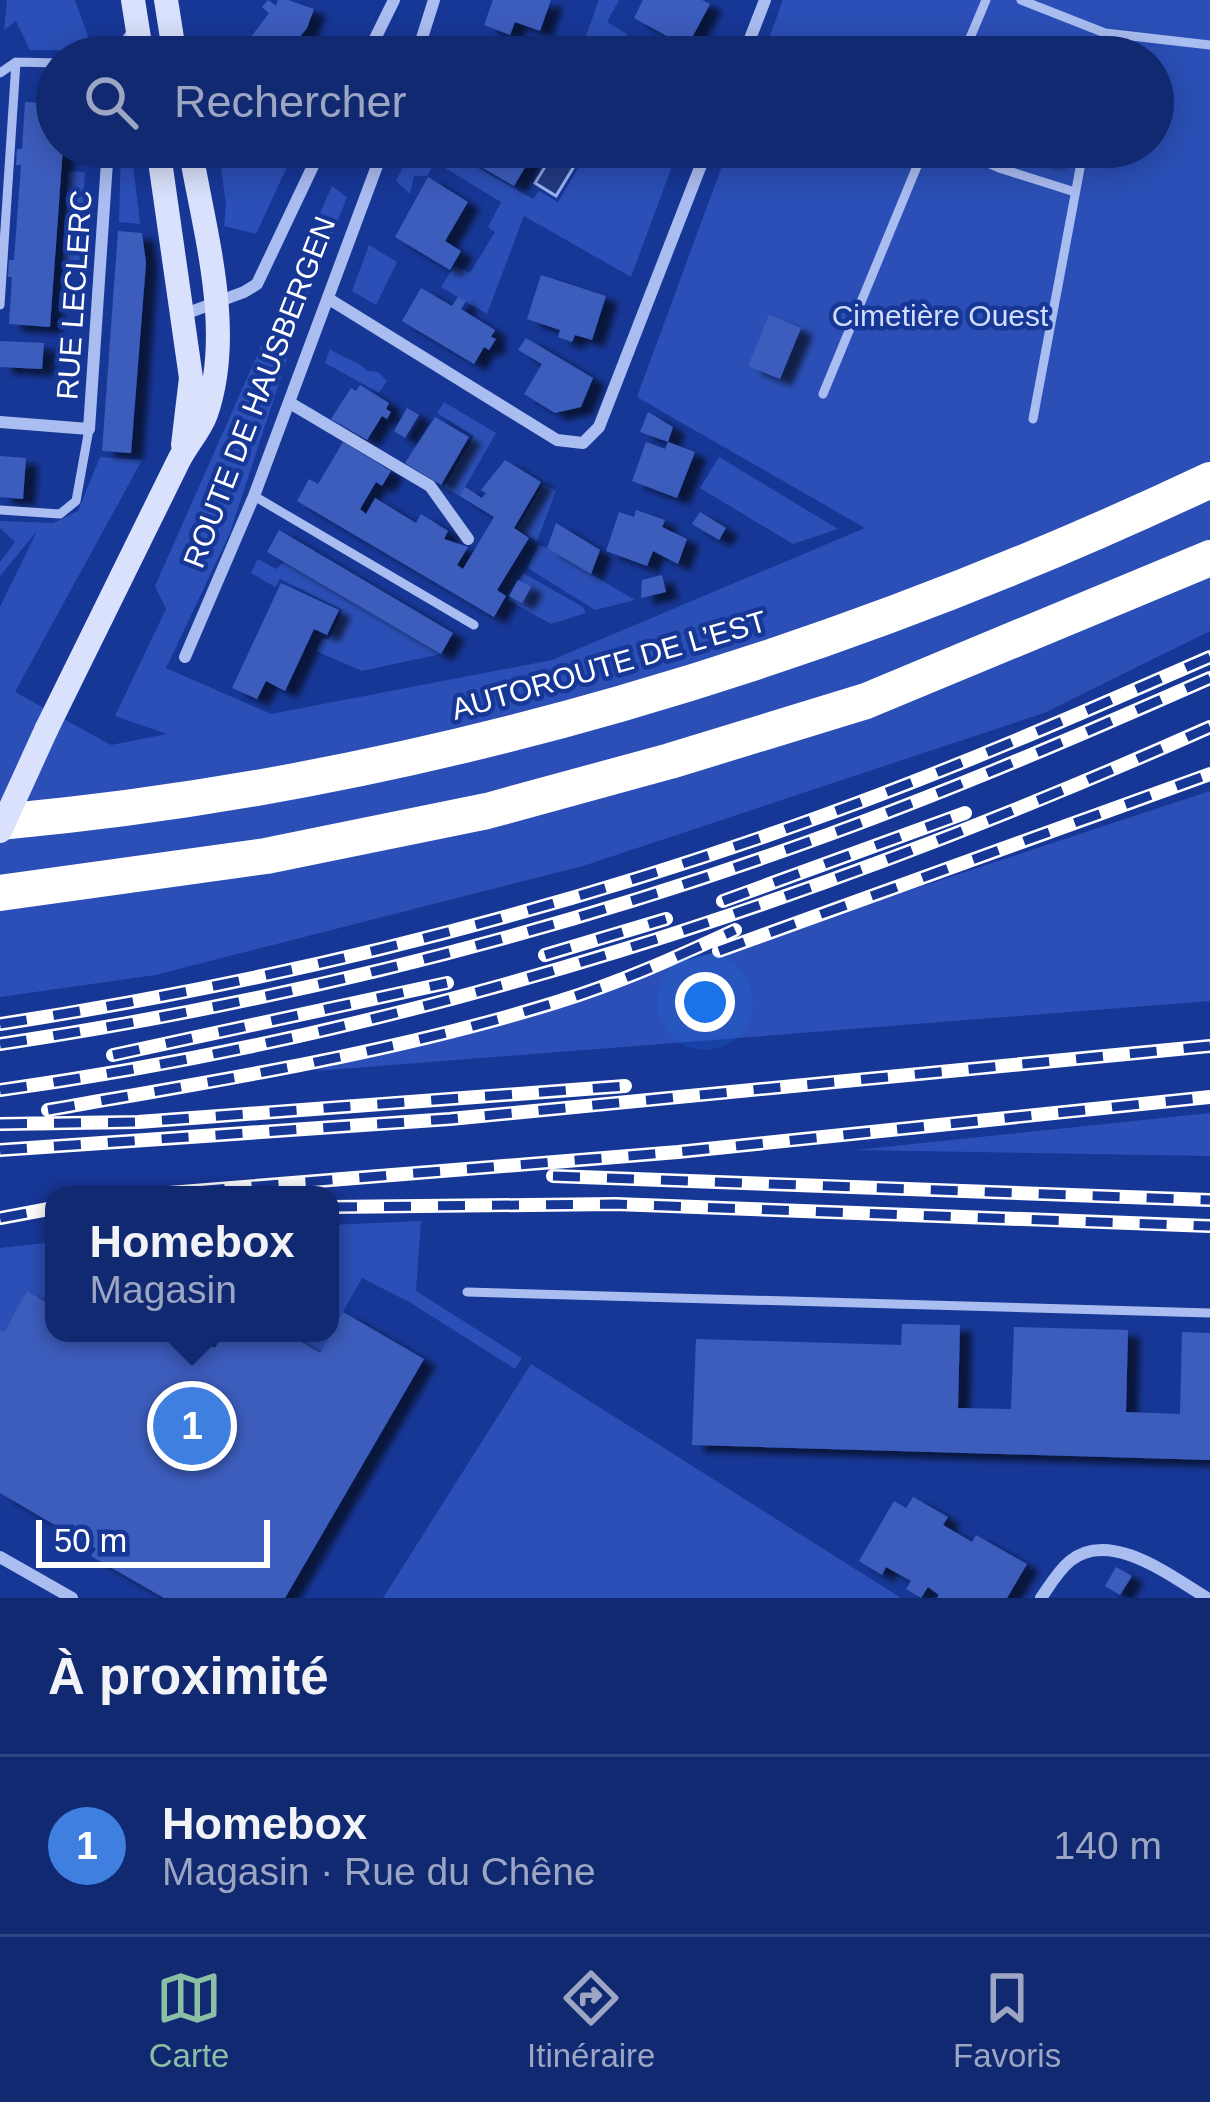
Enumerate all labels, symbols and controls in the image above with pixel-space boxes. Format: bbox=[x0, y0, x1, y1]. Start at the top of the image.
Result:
search box bbox=[36, 36, 1174, 168]
icon: search bbox=[78, 69, 144, 135]
text: Rechercher bbox=[174, 76, 407, 127]
street label: RUE LECLERC bbox=[50, 189, 98, 401]
street label: ROUTE DE HAUSBERGEN bbox=[177, 212, 341, 572]
park label: Cimetière Ouest bbox=[832, 299, 1049, 332]
street label: AUTOROUTE DE L’EST bbox=[448, 604, 770, 726]
your location bbox=[675, 972, 735, 1032]
popup bbox=[45, 1186, 339, 1342]
text: Homebox bbox=[89, 1216, 295, 1267]
text: Magasin bbox=[89, 1268, 237, 1311]
pin: 1 bbox=[153, 1381, 231, 1471]
scale bar bbox=[36, 1514, 270, 1567]
text: 50 m bbox=[54, 1522, 127, 1559]
text: À proximité bbox=[48, 1648, 329, 1705]
text: Homebox bbox=[162, 1798, 367, 1849]
text: 1 bbox=[76, 1824, 98, 1867]
text: 140 m bbox=[1054, 1824, 1162, 1867]
text: Magasin · Rue du Chêne bbox=[162, 1850, 596, 1893]
tab: Carte bbox=[149, 1965, 229, 2075]
tab: Itinéraire bbox=[527, 1965, 655, 2075]
tab: Favoris bbox=[953, 1965, 1061, 2075]

